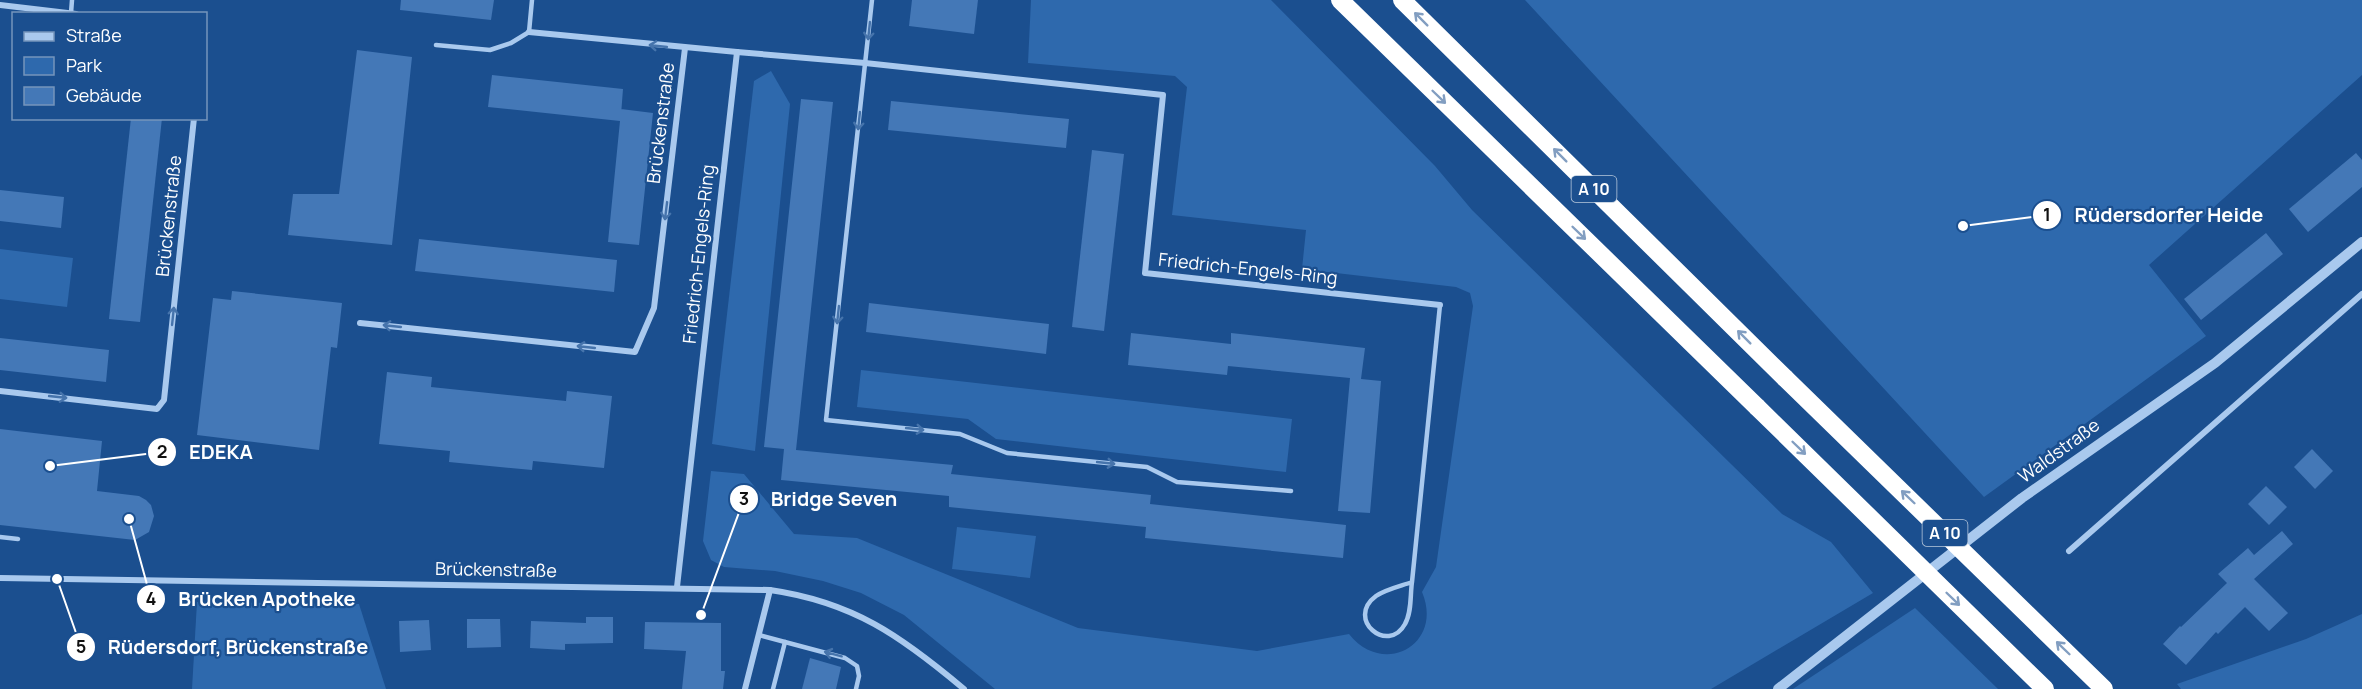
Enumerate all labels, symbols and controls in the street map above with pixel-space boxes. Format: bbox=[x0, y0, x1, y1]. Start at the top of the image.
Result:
one-way arrow bbox=[1413, 11, 1428, 26]
legend bbox=[12, 12, 207, 120]
one-way arrow bbox=[863, 21, 874, 41]
text: Straße bbox=[66, 23, 122, 47]
one-way arrow bbox=[648, 40, 668, 51]
text: Park bbox=[66, 53, 103, 77]
street label: Brückenstraße bbox=[641, 61, 679, 185]
text: Gebäude bbox=[66, 83, 142, 107]
one-way arrow bbox=[1431, 89, 1446, 104]
one-way arrow bbox=[853, 111, 864, 130]
one-way arrow bbox=[1552, 148, 1567, 163]
street label: Brückenstraße bbox=[150, 154, 186, 278]
street label: Friedrich-Engels-Ring bbox=[677, 163, 719, 345]
road number: A 10 bbox=[1572, 176, 1616, 202]
callout: Rüdersdorfer Heide bbox=[2032, 196, 2275, 234]
one-way arrow bbox=[660, 200, 671, 220]
text: Rüdersdorfer Heide bbox=[2075, 201, 2263, 228]
text: 1 bbox=[2043, 202, 2051, 226]
one-way arrow bbox=[1571, 225, 1586, 240]
street label: Friedrich-Engels-Ring bbox=[1157, 247, 1339, 289]
one-way arrow bbox=[832, 304, 843, 324]
one-way arrow bbox=[168, 307, 179, 327]
one-way arrow bbox=[383, 320, 403, 331]
one-way arrow bbox=[1736, 329, 1751, 344]
one-way arrow bbox=[577, 341, 597, 352]
one-way arrow bbox=[48, 392, 68, 403]
street label: Waldstraße bbox=[2013, 413, 2104, 488]
one-way arrow bbox=[905, 424, 925, 435]
callout: EDEKA bbox=[147, 433, 265, 471]
text: EDEKA bbox=[189, 438, 253, 465]
text: 2 bbox=[157, 439, 167, 463]
one-way arrow bbox=[1791, 440, 1806, 455]
one-way arrow bbox=[1095, 458, 1115, 469]
callout: Bridge Seven bbox=[729, 480, 909, 518]
text: Bridge Seven bbox=[771, 485, 897, 512]
text: 3 bbox=[739, 486, 749, 510]
one-way arrow bbox=[1900, 490, 1915, 505]
road number: A 10 bbox=[1922, 520, 1968, 546]
street label: Brückenstraße bbox=[435, 556, 557, 582]
callout: Brücken Apotheke bbox=[136, 580, 367, 618]
text: Brücken Apotheke bbox=[178, 585, 356, 612]
text: 4 bbox=[146, 586, 157, 610]
one-way arrow bbox=[1945, 592, 1960, 606]
callout: Rüdersdorf, Brückenstraße bbox=[66, 628, 381, 666]
text: Rüdersdorf, Brückenstraße bbox=[108, 633, 368, 660]
text: 5 bbox=[76, 634, 86, 658]
one-way arrow bbox=[2055, 641, 2070, 655]
one-way arrow bbox=[824, 648, 843, 660]

